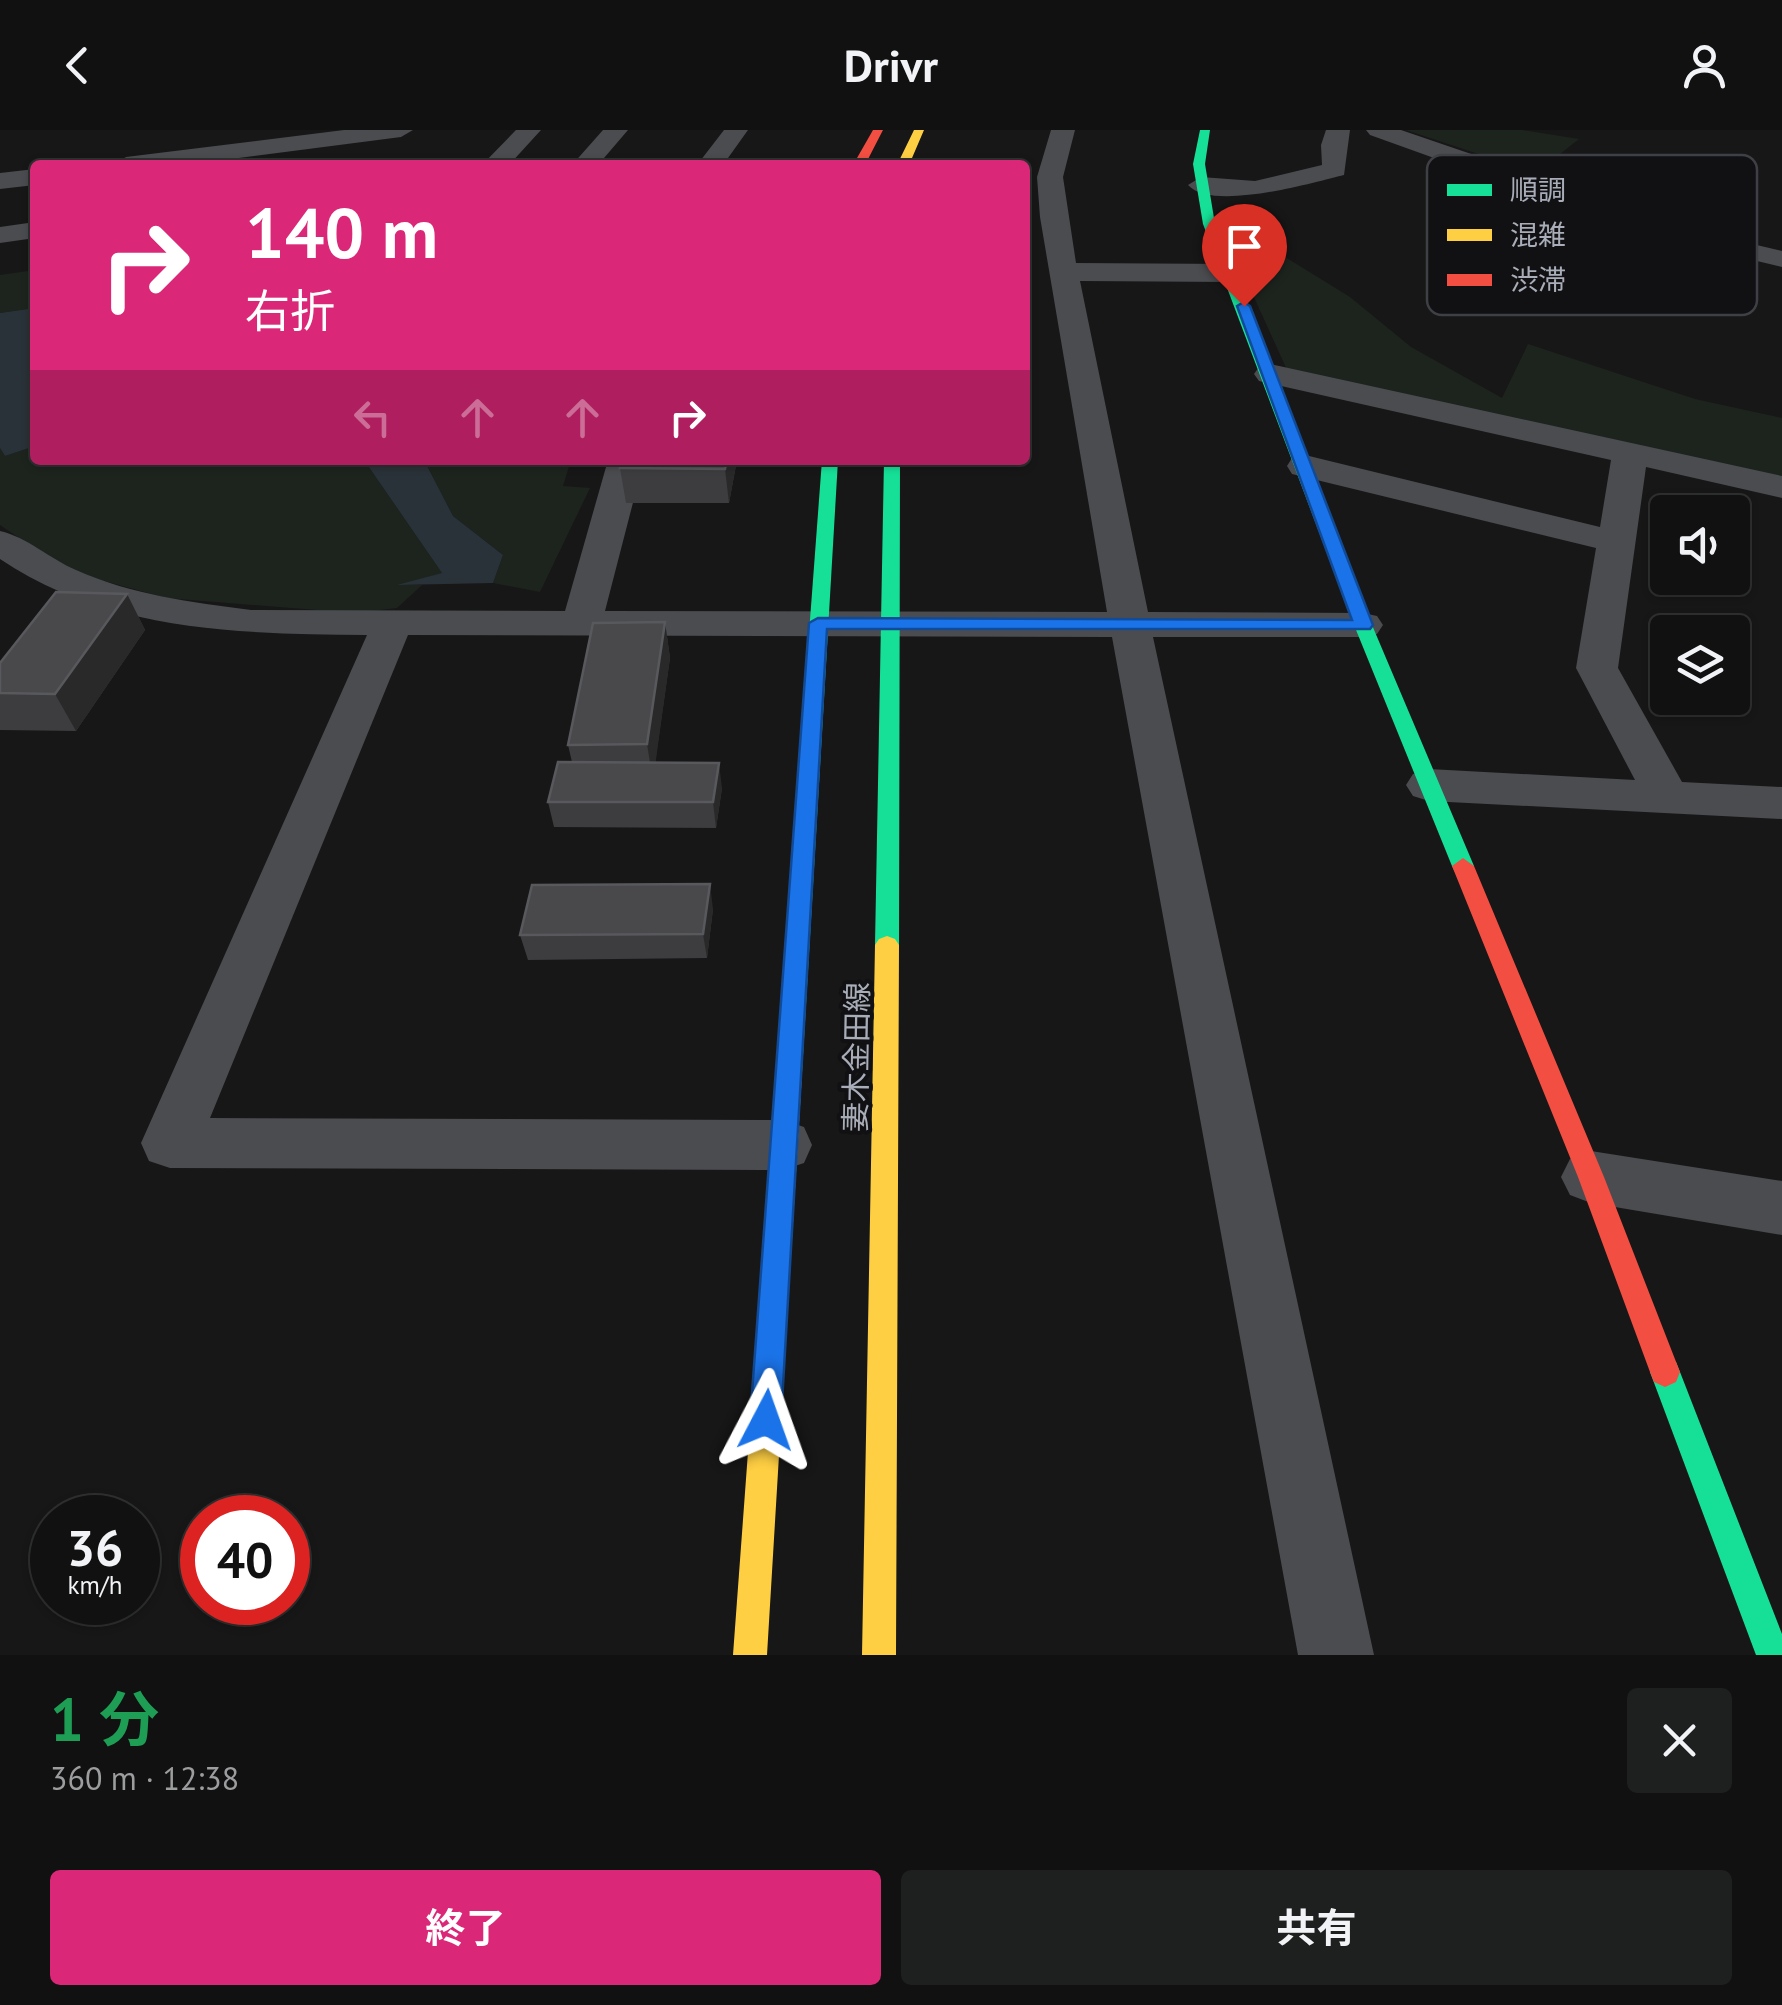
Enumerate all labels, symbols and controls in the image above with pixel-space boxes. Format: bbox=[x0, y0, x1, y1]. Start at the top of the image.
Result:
text: Drivr bbox=[844, 36, 938, 94]
icon: back bbox=[50, 38, 105, 93]
icon: person bbox=[1677, 38, 1732, 93]
legend bbox=[1427, 155, 1757, 315]
text: 順調 bbox=[1510, 171, 1566, 208]
text: 140 m bbox=[245, 187, 438, 277]
icon: right bbox=[80, 200, 210, 330]
pin bbox=[1202, 204, 1287, 307]
text: 混雑 bbox=[1510, 216, 1566, 253]
icon: arrive bbox=[1217, 219, 1272, 274]
text: 渋滞 bbox=[1510, 261, 1566, 298]
text: 右折 bbox=[245, 281, 335, 339]
icon: left bbox=[345, 390, 400, 445]
icon: ahead bbox=[450, 390, 505, 445]
icon: ahead bbox=[555, 390, 610, 445]
icon: right bbox=[660, 390, 715, 445]
map controls bbox=[1650, 495, 1750, 715]
button: sound bbox=[1650, 495, 1750, 595]
button: layers bbox=[1650, 615, 1750, 715]
street label: 妻木金田線 bbox=[835, 982, 876, 1132]
position arrow bbox=[714, 1368, 818, 1472]
speed limit sign: 40 bbox=[180, 1495, 310, 1625]
text: 36 bbox=[67, 1515, 123, 1580]
text: km/h bbox=[68, 1569, 122, 1601]
text: 1 分 bbox=[50, 1680, 159, 1758]
button: close bbox=[1627, 1688, 1732, 1793]
text: 360 m · 12:38 bbox=[50, 1757, 239, 1799]
button: 終了 bbox=[50, 1870, 881, 1985]
button: 共有 bbox=[901, 1870, 1732, 1985]

